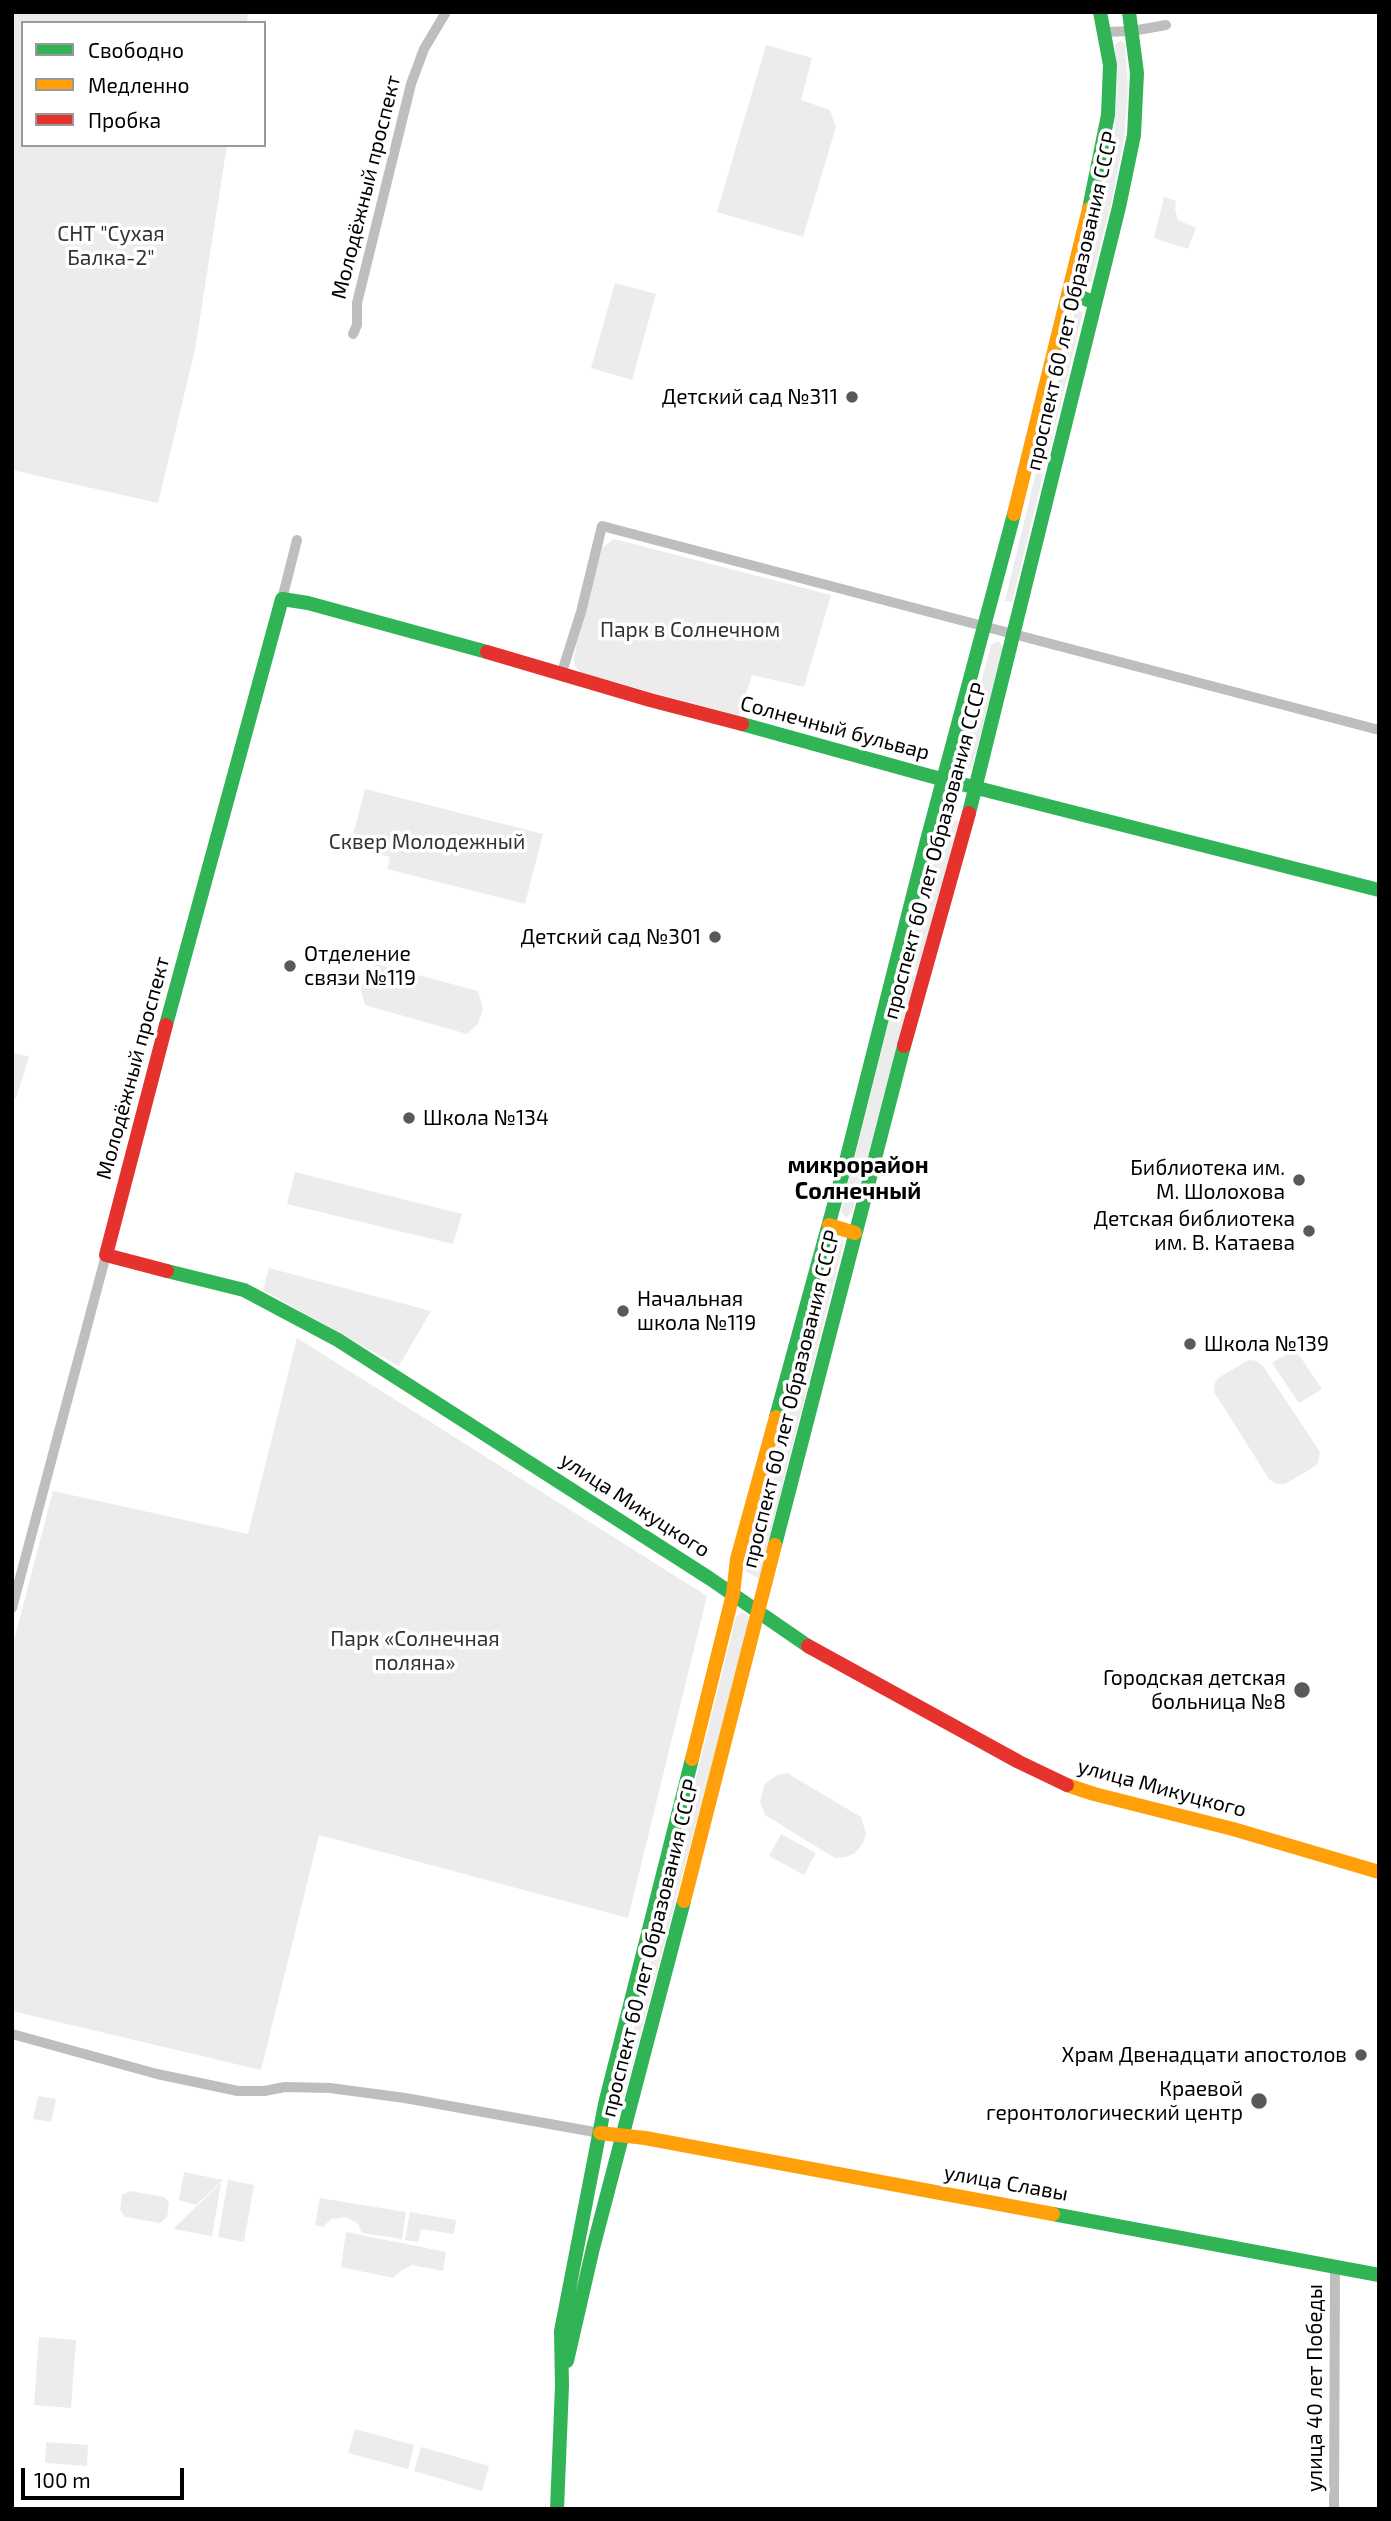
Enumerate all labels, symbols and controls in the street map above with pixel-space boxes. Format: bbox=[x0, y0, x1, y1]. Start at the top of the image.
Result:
legend bbox=[21, 21, 266, 147]
text: Свободно bbox=[88, 37, 184, 62]
text: Медленно bbox=[88, 72, 190, 97]
street label: Молодёжный проспект bbox=[326, 72, 406, 302]
text: Пробка bbox=[88, 107, 161, 132]
street label: проспект 60 лет Образования СССР bbox=[1021, 129, 1123, 473]
park label: СНТ "Сухая Балка-2" bbox=[57, 221, 165, 271]
place label: Детский сад №311 bbox=[662, 384, 838, 410]
marker: Детский сад №311 bbox=[844, 389, 860, 405]
park label: Парк в Солнечном bbox=[600, 617, 780, 643]
street label: проспект 60 лет Образования СССР bbox=[878, 680, 992, 1022]
street label: Солнечный бульвар bbox=[738, 691, 932, 765]
park label: Сквер Молодежный bbox=[329, 829, 525, 855]
place label: Детский сад №301 bbox=[520, 924, 701, 950]
marker: Детский сад №301 bbox=[707, 929, 723, 945]
place label: Отделение связи №119 bbox=[304, 941, 416, 991]
street label: Молодёжный проспект bbox=[91, 954, 175, 1182]
marker: Отделение связи №119 bbox=[282, 958, 298, 974]
place label: Школа №134 bbox=[423, 1105, 549, 1131]
marker: Школа №134 bbox=[401, 1110, 417, 1126]
district label: микрорайон Солнечный bbox=[787, 1151, 929, 1205]
place label: Библиотека им. М. Шолохова bbox=[1130, 1155, 1285, 1205]
marker: Библиотека им. М. Шолохова bbox=[1291, 1172, 1307, 1188]
place label: Детская библиотека им. В. Катаева bbox=[1093, 1206, 1295, 1256]
marker: Детская библиотека им. В. Катаева bbox=[1301, 1223, 1317, 1239]
street label: проспект 60 лет Образования СССР bbox=[737, 1227, 845, 1571]
place label: Начальная школа №119 bbox=[637, 1286, 756, 1336]
marker: Начальная школа №119 bbox=[615, 1303, 631, 1319]
place label: Школа №139 bbox=[1204, 1331, 1329, 1357]
marker: Школа №139 bbox=[1182, 1336, 1198, 1352]
street label: улица Микуцкого bbox=[555, 1447, 715, 1563]
park label: Парк «Солнечная поляна» bbox=[330, 1626, 500, 1676]
place label: Городская детская больница №8 bbox=[1103, 1665, 1286, 1715]
marker: Городская детская больница №8 bbox=[1292, 1680, 1312, 1700]
street label: улица Микуцкого bbox=[1075, 1753, 1249, 1823]
street label: проспект 60 лет Образования СССР bbox=[596, 1776, 704, 2120]
place label: Храм Двенадцати апостолов bbox=[1062, 2042, 1347, 2068]
marker: Храм Двенадцати апостолов bbox=[1353, 2047, 1369, 2063]
place label: Краевой геронтологический центр bbox=[986, 2076, 1243, 2126]
marker: Краевой геронтологический центр bbox=[1249, 2091, 1269, 2111]
street label: улица Славы bbox=[942, 2160, 1070, 2206]
street label: улица 40 лет Победы bbox=[1302, 2284, 1328, 2492]
scale bar bbox=[24, 2454, 187, 2498]
text: 100 m bbox=[34, 2467, 91, 2492]

